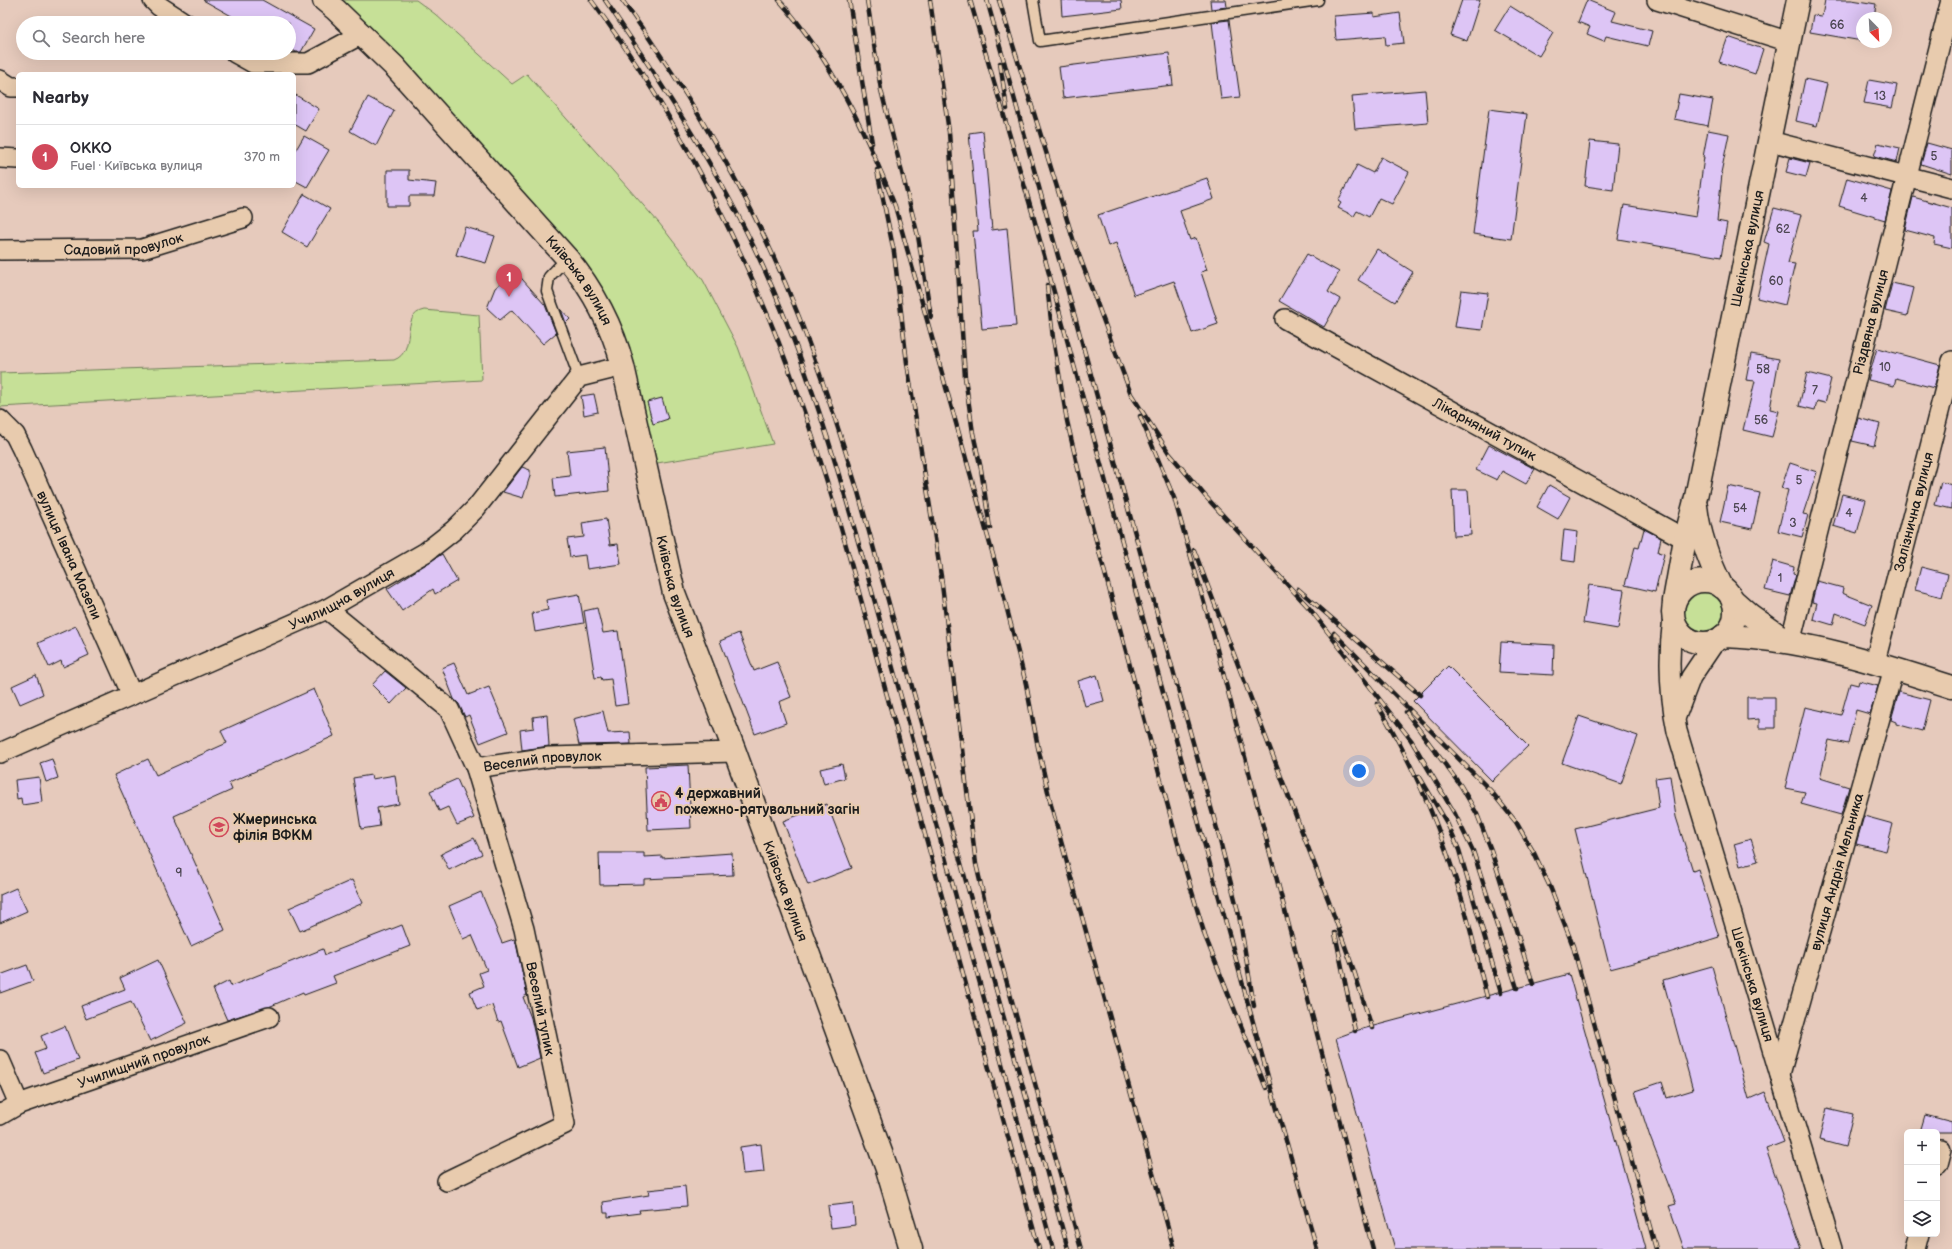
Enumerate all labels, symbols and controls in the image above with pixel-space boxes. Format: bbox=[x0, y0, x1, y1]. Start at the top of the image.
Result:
north arrow bbox=[1856, 12, 1892, 48]
search box bbox=[16, 16, 296, 60]
house number: 66 bbox=[1830, 18, 1844, 33]
icon: search bbox=[30, 27, 52, 49]
text: Search here bbox=[62, 29, 145, 48]
text: Nearby bbox=[32, 88, 89, 108]
house number: 13 bbox=[1874, 89, 1886, 104]
text: ОККО bbox=[70, 139, 112, 158]
text: 1 bbox=[42, 149, 48, 165]
text: 370 m bbox=[244, 149, 280, 165]
house number: 5 bbox=[1931, 149, 1938, 164]
text: Fuel · Київська вулиця bbox=[70, 158, 202, 174]
street label: Шекінська вулиця bbox=[1727, 188, 1767, 309]
house number: 4 bbox=[1860, 191, 1868, 206]
house number: 62 bbox=[1776, 222, 1790, 237]
street label: Садовий провулок bbox=[64, 228, 185, 258]
street label: Київська вулиця bbox=[542, 232, 616, 328]
pin: 1 bbox=[496, 264, 522, 297]
street label: Різдвяна вулиця bbox=[1849, 267, 1892, 376]
house number: 60 bbox=[1769, 274, 1783, 289]
house number: 10 bbox=[1879, 360, 1891, 375]
house number: 58 bbox=[1756, 362, 1770, 377]
house number: 7 bbox=[1812, 383, 1818, 398]
street label: Лікарняний тупик bbox=[1429, 393, 1540, 464]
house number: 56 bbox=[1754, 413, 1768, 428]
street label: Залізнична вулиця bbox=[1890, 450, 1937, 574]
house number: 5 bbox=[1796, 473, 1803, 488]
street label: вулиця Івана Мазепи bbox=[33, 488, 106, 622]
house number: 54 bbox=[1733, 501, 1748, 516]
house number: 4 bbox=[1845, 506, 1853, 521]
house number: 3 bbox=[1789, 516, 1797, 531]
street label: Київська вулиця bbox=[653, 534, 699, 640]
street label: Училищна вулиця bbox=[286, 563, 397, 633]
house number: 1 bbox=[1778, 571, 1782, 586]
street label: Веселий провулок bbox=[482, 747, 602, 775]
your location bbox=[1349, 761, 1369, 781]
place label: 4 державний пожежно-рятувальний загін bbox=[675, 785, 860, 818]
public building icon: 4 державний пожежно-рятувальний загін bbox=[650, 790, 672, 812]
street label: вулиця Андрія Мельника bbox=[1807, 790, 1867, 953]
place label: Жмеринська філія ВФКМ bbox=[233, 811, 317, 844]
school or university icon: Жмеринська філія ВФКМ bbox=[208, 816, 230, 838]
street label: Київська вулиця bbox=[759, 838, 812, 944]
house number: 9 bbox=[176, 866, 183, 881]
street label: Шекінська вулиця bbox=[1728, 925, 1778, 1044]
street label: Веселий тупик bbox=[523, 960, 559, 1058]
street label: Училищний провулок bbox=[75, 1030, 213, 1091]
map controls bbox=[1904, 1129, 1940, 1237]
button: + bbox=[1904, 1129, 1940, 1165]
button: − bbox=[1904, 1165, 1940, 1201]
button: layers bbox=[1904, 1201, 1940, 1237]

